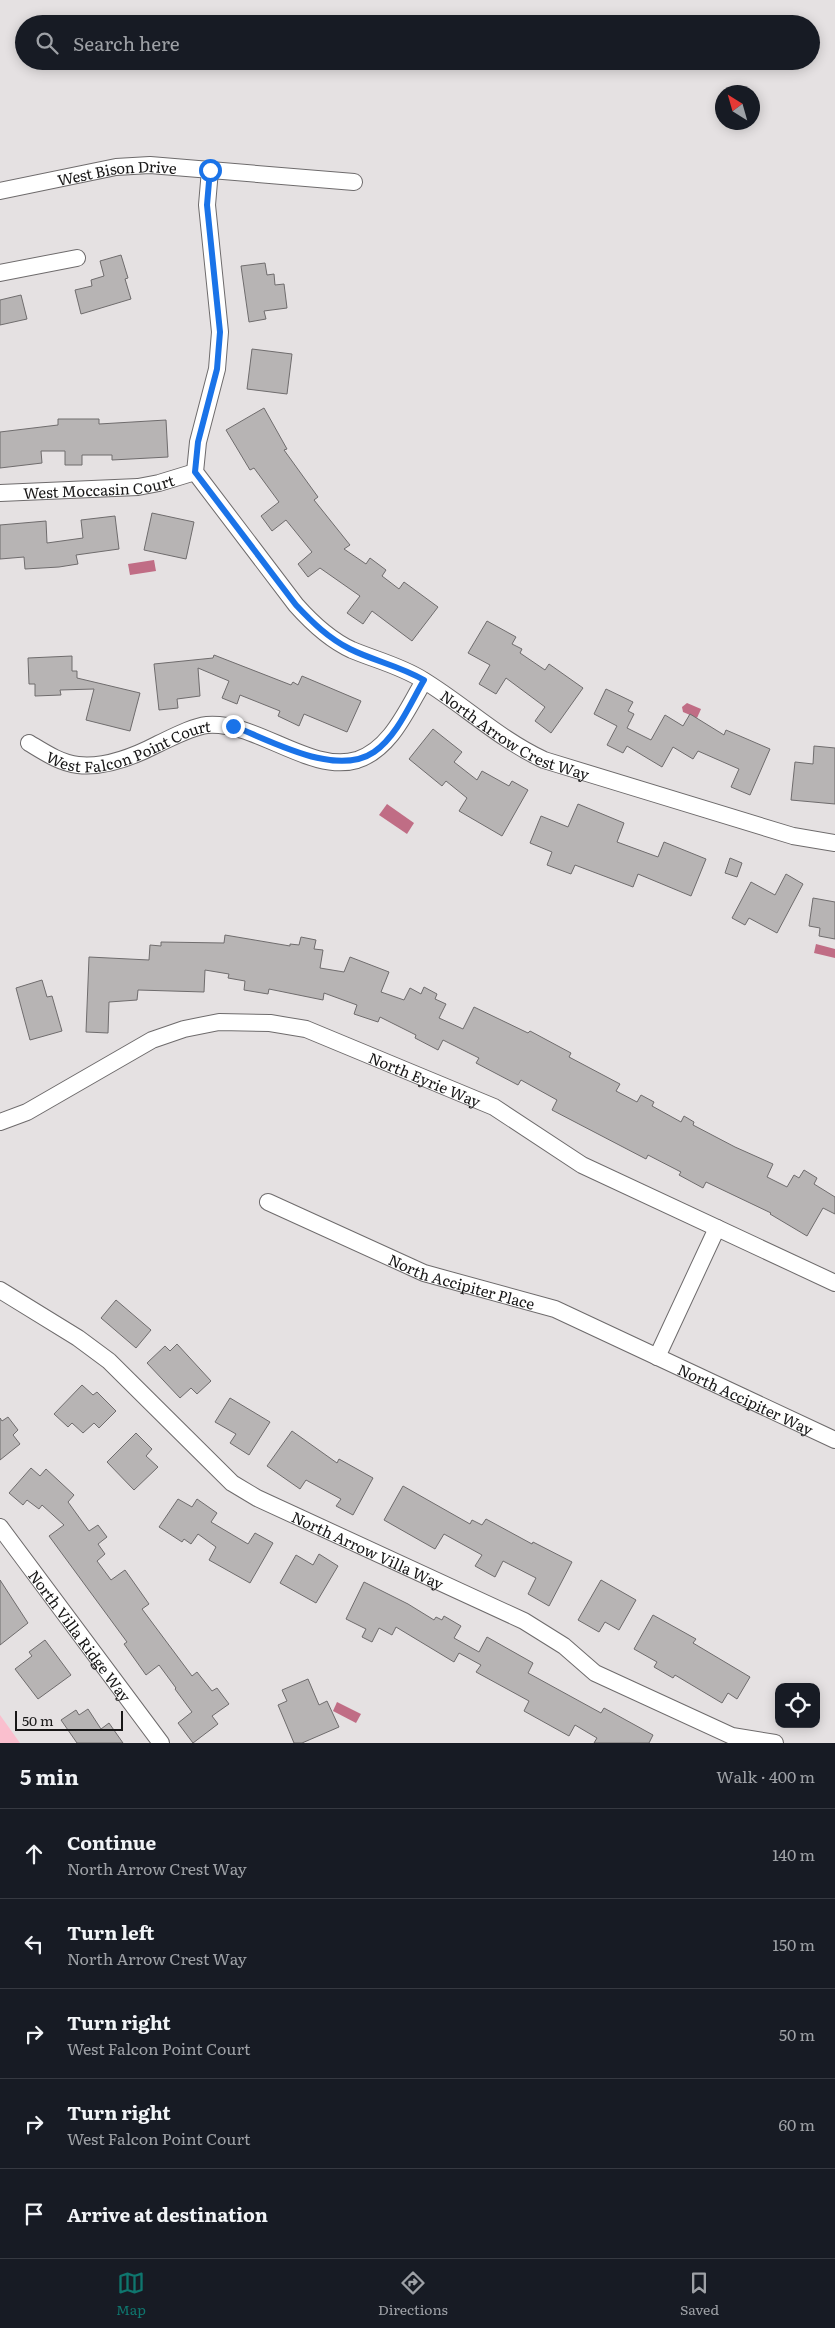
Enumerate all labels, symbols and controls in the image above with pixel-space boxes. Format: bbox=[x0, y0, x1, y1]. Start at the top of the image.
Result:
search box bbox=[15, 15, 820, 70]
icon: search bbox=[33, 29, 61, 57]
text: Search here bbox=[73, 29, 180, 57]
north arrow bbox=[715, 85, 760, 130]
street label: West Bison Drive bbox=[55, 153, 178, 190]
route start bbox=[199, 159, 222, 182]
street label: West Moccasin Court bbox=[23, 468, 177, 503]
street label: North Arrow Crest Way bbox=[436, 684, 593, 785]
street label: West Falcon Point Court bbox=[43, 713, 211, 777]
route end bbox=[222, 715, 245, 738]
street label: North Eyrie Way bbox=[366, 1045, 485, 1112]
street label: North Accipiter Place bbox=[385, 1247, 538, 1315]
street label: North Accipiter Way bbox=[674, 1357, 818, 1440]
street label: North Arrow Villa Way bbox=[288, 1504, 448, 1594]
street label: North Villa Ridge Way bbox=[24, 1564, 138, 1706]
map controls bbox=[775, 1683, 820, 1728]
button: locate bbox=[775, 1683, 820, 1728]
scale bar bbox=[15, 1708, 122, 1731]
text: 50 m bbox=[22, 1710, 54, 1730]
text: 5 min bbox=[20, 1760, 79, 1791]
text: Walk · 400 m bbox=[716, 1764, 815, 1788]
text: Continue bbox=[67, 1828, 156, 1856]
icon: ahead bbox=[20, 1840, 48, 1868]
text: 140 m bbox=[772, 1842, 815, 1866]
text: North Arrow Crest Way bbox=[67, 1856, 247, 1880]
text: Turn left bbox=[67, 1918, 154, 1946]
icon: left bbox=[20, 1930, 48, 1958]
text: 150 m bbox=[772, 1932, 815, 1956]
text: North Arrow Crest Way bbox=[67, 1946, 247, 1970]
text: Turn right bbox=[67, 2008, 171, 2036]
icon: right bbox=[20, 2020, 48, 2048]
text: 50 m bbox=[779, 2022, 815, 2046]
text: West Falcon Point Court bbox=[67, 2036, 251, 2060]
text: Turn right bbox=[67, 2098, 171, 2126]
icon: right bbox=[20, 2110, 48, 2138]
text: 60 m bbox=[778, 2112, 815, 2136]
text: West Falcon Point Court bbox=[67, 2126, 251, 2150]
icon: arrive bbox=[20, 2200, 48, 2228]
text: Arrive at destination bbox=[67, 2200, 268, 2228]
tab: Map bbox=[116, 2269, 146, 2319]
tab: Directions bbox=[378, 2269, 448, 2319]
tab: Saved bbox=[680, 2269, 719, 2319]

